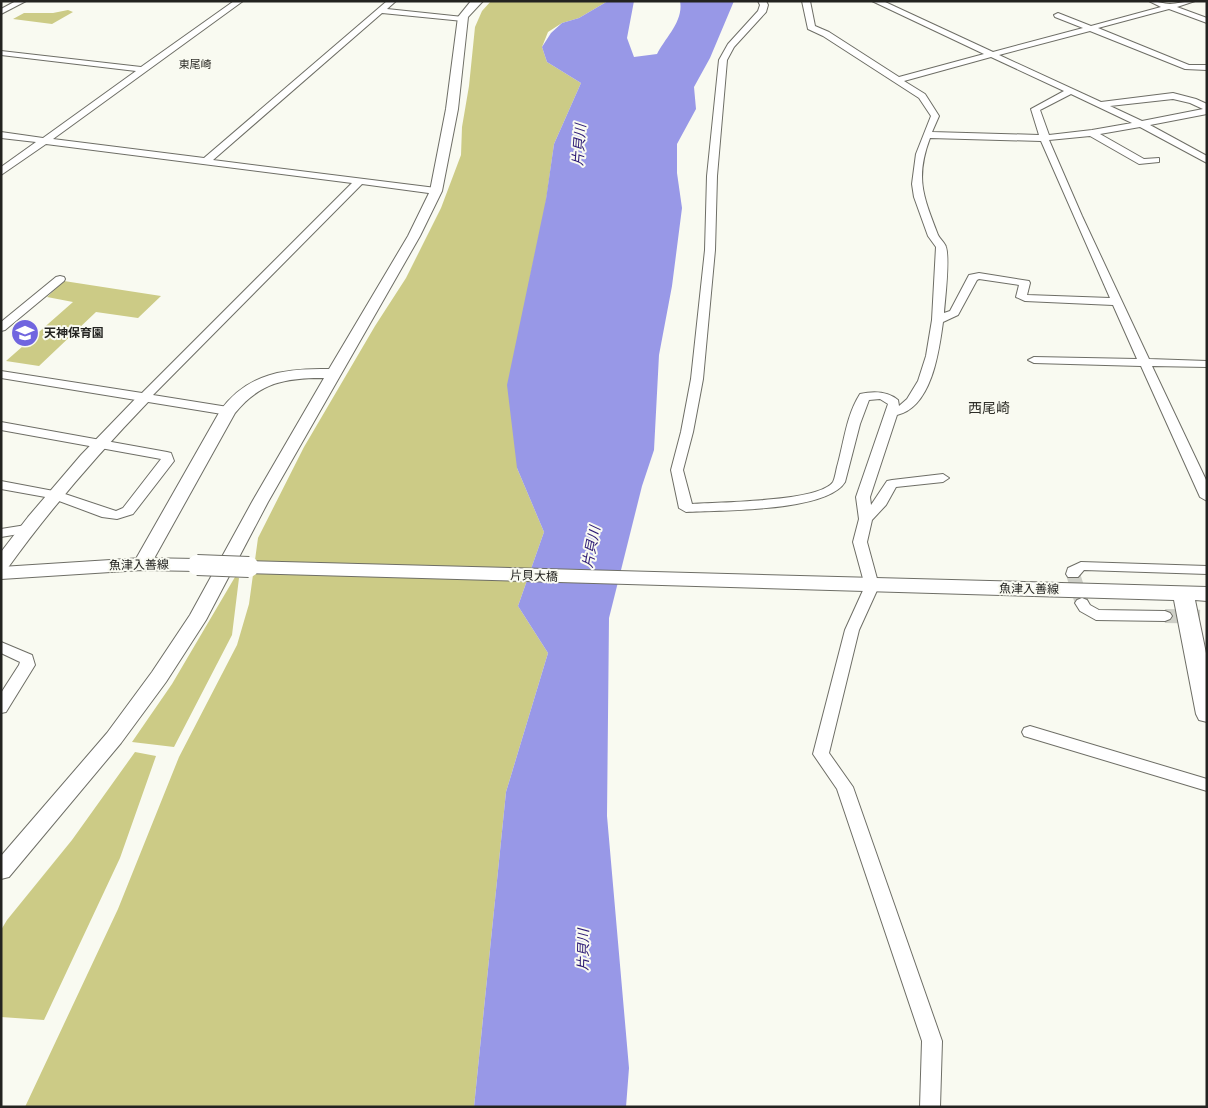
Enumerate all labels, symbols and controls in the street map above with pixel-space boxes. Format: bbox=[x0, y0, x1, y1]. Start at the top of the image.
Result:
district label: 東尾崎 bbox=[179, 58, 212, 70]
water label: 片貝川 bbox=[570, 121, 589, 167]
school or university icon: 天神保育園 bbox=[10, 318, 40, 348]
place label: 天神保育園 bbox=[44, 326, 104, 340]
district label: 西尾崎 bbox=[968, 400, 1010, 416]
water label: 片貝川 bbox=[579, 523, 603, 569]
street label: 魚津入善線 bbox=[109, 557, 169, 573]
street label: 片貝大橋 bbox=[510, 568, 558, 584]
street label: 魚津入善線 bbox=[999, 581, 1059, 597]
water label: 片貝川 bbox=[575, 927, 591, 971]

